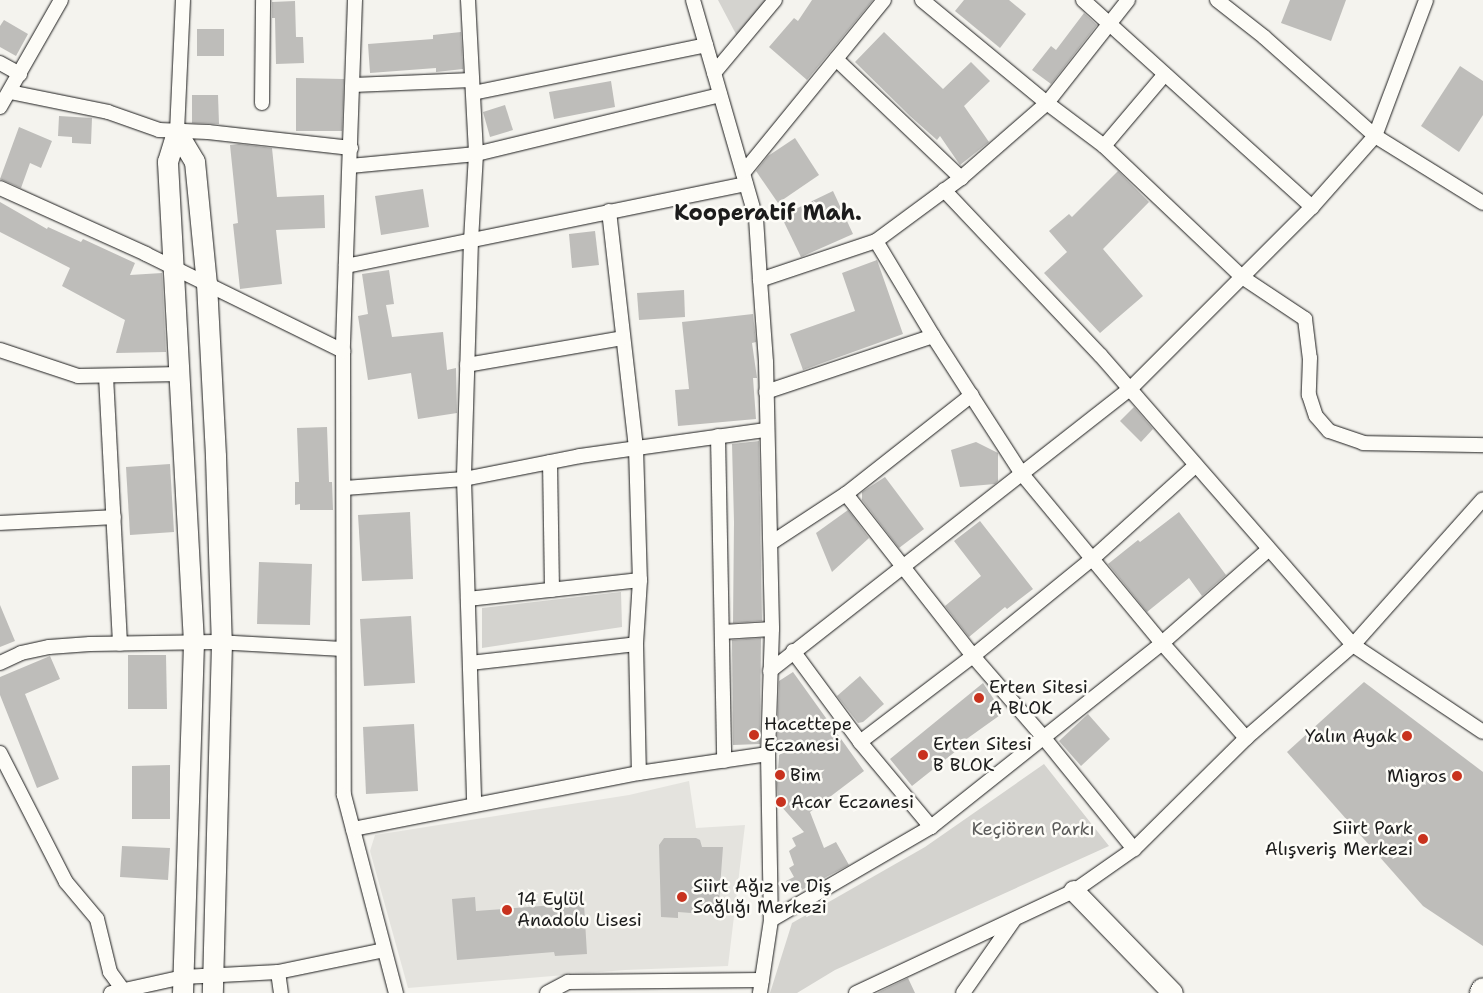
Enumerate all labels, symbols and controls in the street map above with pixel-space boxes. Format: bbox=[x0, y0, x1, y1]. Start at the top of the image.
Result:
district label: Kooperatif Mah. bbox=[674, 200, 862, 226]
place label: Erten Sitesi A BLOK bbox=[989, 677, 1088, 720]
marker: Erten Sitesi A BLOK bbox=[973, 692, 985, 704]
place label: Hacettepe Eczanesi bbox=[764, 714, 852, 756]
place label: Yalın Ayak bbox=[1305, 725, 1397, 747]
marker: Hacettepe Eczanesi bbox=[748, 729, 760, 741]
marker: Yalın Ayak bbox=[1401, 730, 1413, 742]
place label: Erten Sitesi B BLOK bbox=[933, 734, 1032, 776]
marker: Erten Sitesi B BLOK bbox=[917, 749, 929, 761]
place label: Bim bbox=[790, 764, 821, 786]
place label: Migros bbox=[1387, 765, 1447, 787]
marker: Bim bbox=[774, 769, 786, 781]
marker: Migros bbox=[1451, 770, 1463, 782]
place label: Acar Eczanesi bbox=[791, 791, 914, 813]
marker: Acar Eczanesi bbox=[775, 796, 787, 808]
park label: Keçiören Parkı bbox=[971, 818, 1095, 840]
place label: Siirt Park Alışveriş Merkezi bbox=[1265, 818, 1413, 861]
marker: Siirt Park Alışveriş Merkezi bbox=[1417, 833, 1429, 845]
place label: Siirt Ağız ve Diş Sağlığı Merkezi bbox=[693, 876, 832, 919]
place label: 14 Eylül Anadolu Lisesi bbox=[517, 889, 642, 932]
marker: Siirt Ağız ve Diş Sağlığı Merkezi bbox=[675, 890, 689, 904]
marker: 14 Eylül Anadolu Lisesi bbox=[501, 904, 513, 916]

